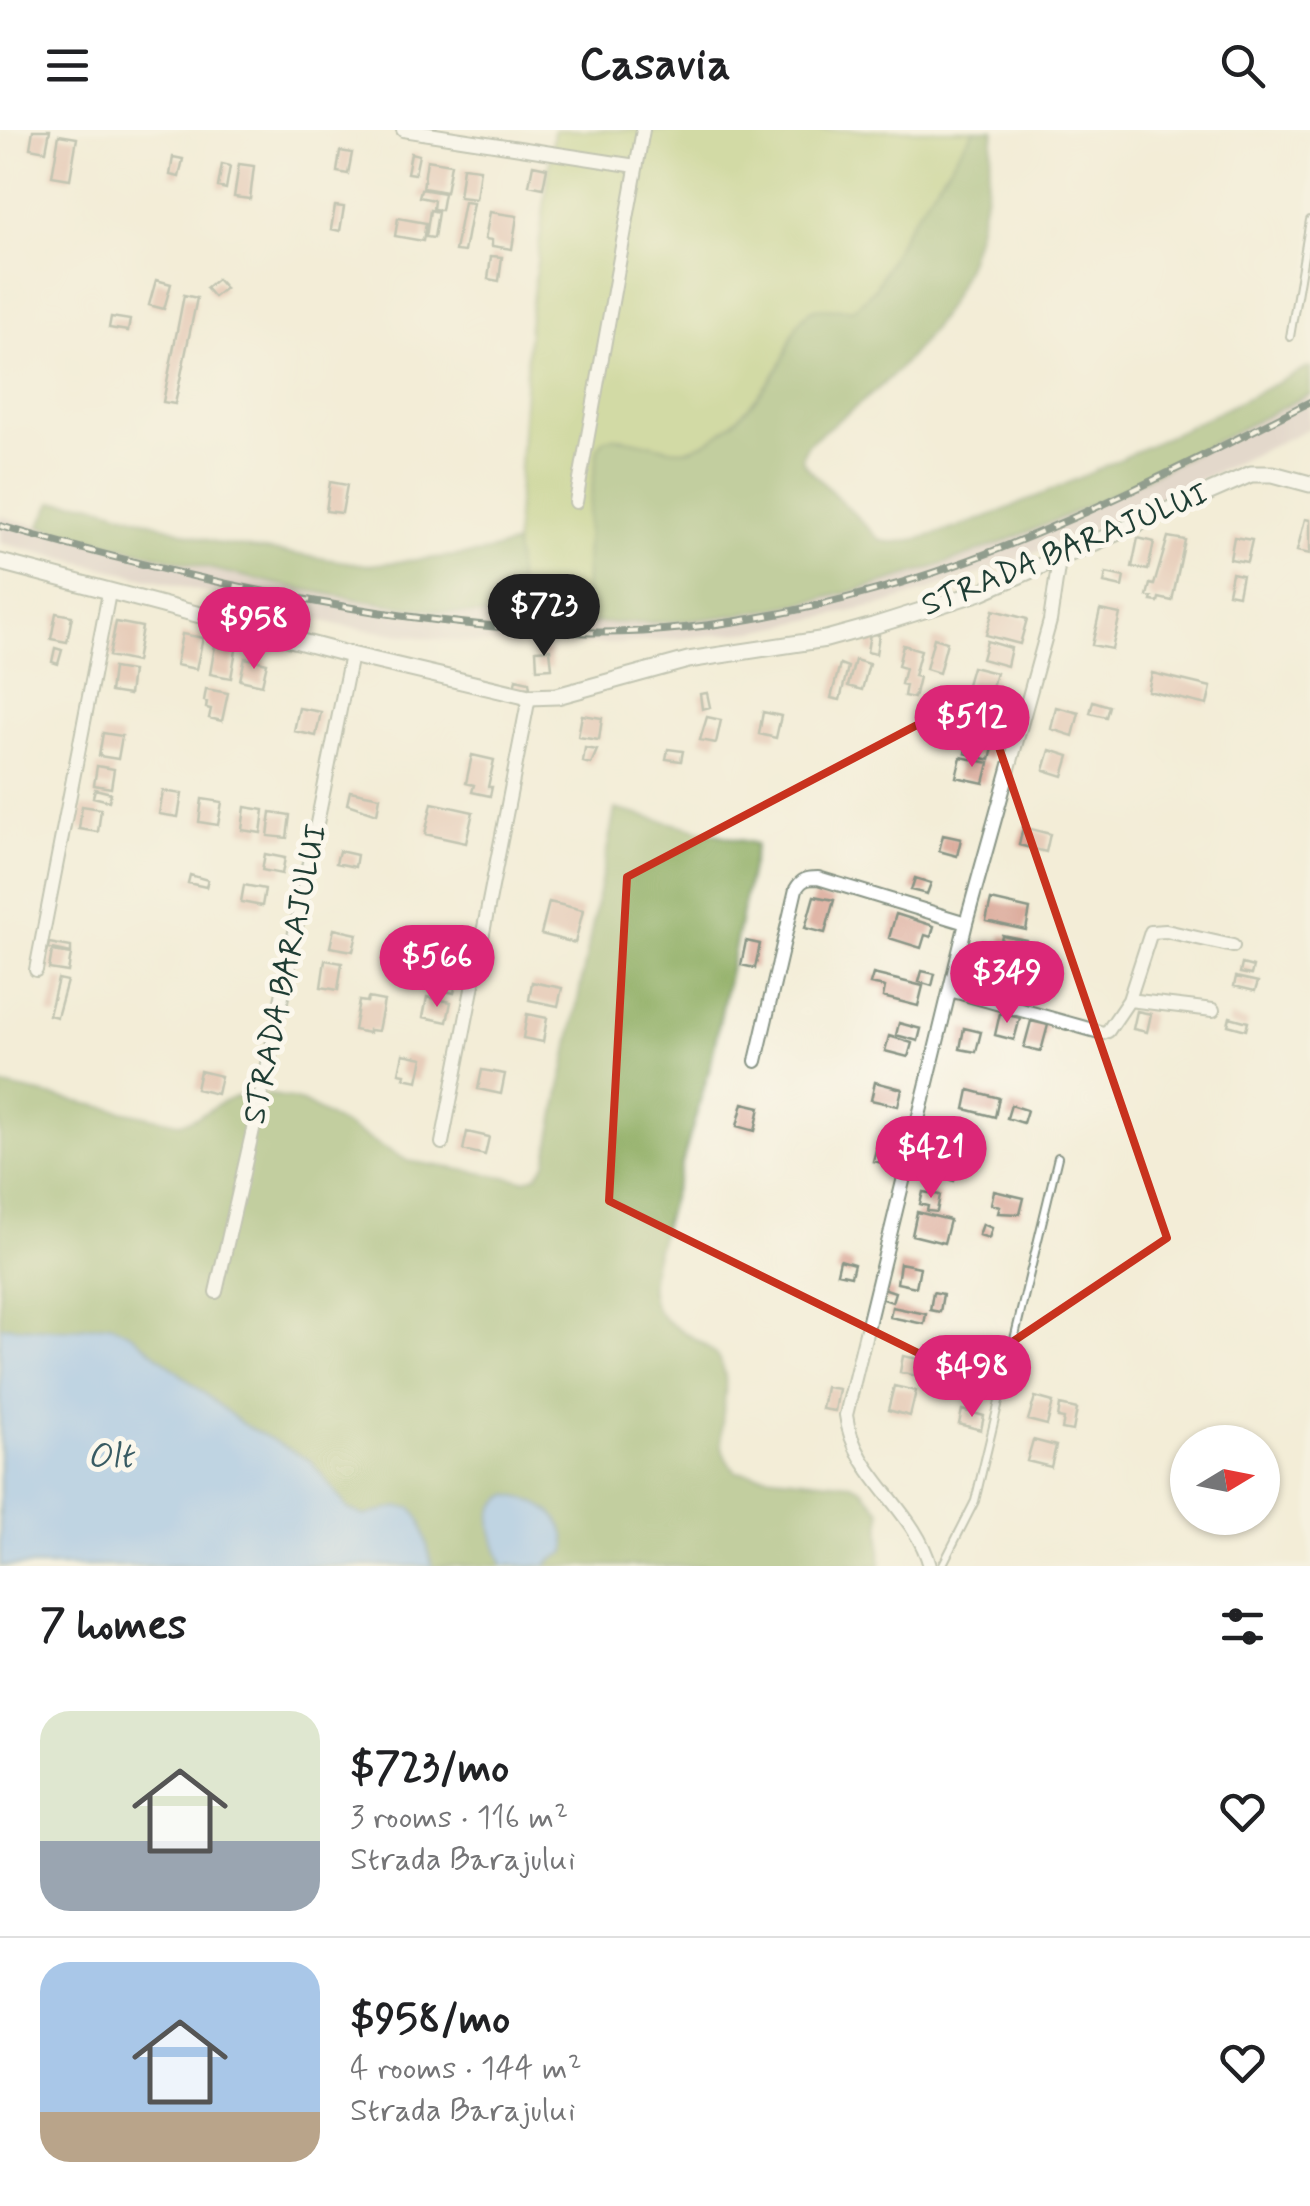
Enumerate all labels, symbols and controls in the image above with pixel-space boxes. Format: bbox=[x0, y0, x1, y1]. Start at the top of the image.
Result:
text: Casavia bbox=[579, 36, 731, 95]
icon: menu bbox=[40, 38, 95, 93]
icon: search bbox=[1215, 38, 1270, 93]
street label: STRADA BARAJULUI bbox=[915, 473, 1215, 627]
pin: $723 bbox=[485, 574, 603, 659]
text: $723 bbox=[510, 585, 578, 627]
pin: $958 bbox=[195, 587, 313, 672]
text: $958 bbox=[220, 598, 288, 640]
pin: $512 bbox=[913, 685, 1031, 770]
text: $512 bbox=[937, 696, 1007, 738]
street label: STRADA BARAJULUI bbox=[234, 820, 338, 1128]
pin: $566 bbox=[378, 925, 496, 1010]
text: $566 bbox=[402, 936, 472, 978]
pin: $349 bbox=[948, 941, 1066, 1026]
text: $349 bbox=[972, 952, 1042, 994]
pin: $421 bbox=[872, 1116, 990, 1201]
text: $421 bbox=[898, 1127, 964, 1169]
pin: $498 bbox=[913, 1335, 1031, 1420]
text: $498 bbox=[935, 1346, 1009, 1388]
north arrow bbox=[1170, 1425, 1280, 1535]
map controls bbox=[1170, 1425, 1280, 1535]
water label: Olt bbox=[87, 1434, 136, 1480]
text: 7 homes bbox=[40, 1599, 187, 1654]
icon: filters bbox=[1215, 1599, 1270, 1654]
text: $723/mo bbox=[350, 1742, 509, 1797]
icon: home bbox=[120, 1751, 240, 1871]
icon: heart bbox=[1215, 1784, 1270, 1839]
text: 3 rooms · 116 m² bbox=[350, 1797, 568, 1839]
text: Strada Barajului bbox=[350, 1839, 575, 1881]
text: $958/mo bbox=[350, 1993, 510, 2048]
icon: home bbox=[120, 2002, 240, 2122]
icon: heart bbox=[1215, 2035, 1270, 2090]
text: 4 rooms · 144 m² bbox=[350, 2048, 582, 2090]
text: Strada Barajului bbox=[350, 2090, 575, 2132]

